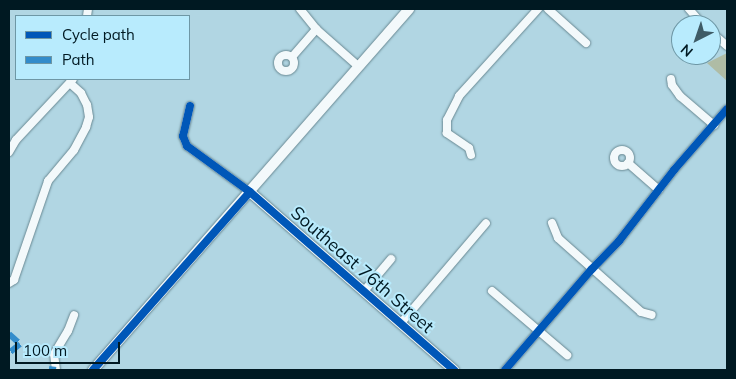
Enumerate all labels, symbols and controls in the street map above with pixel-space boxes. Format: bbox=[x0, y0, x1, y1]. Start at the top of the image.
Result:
legend bbox=[15, 15, 190, 80]
north arrow bbox=[671, 15, 721, 65]
text: Cycle path bbox=[62, 25, 135, 44]
text: N bbox=[677, 40, 697, 61]
text: Path bbox=[62, 50, 94, 69]
street label: Southeast 76th Street bbox=[286, 202, 438, 338]
scale bar bbox=[18, 332, 122, 364]
text: 100 m bbox=[23, 341, 67, 360]

